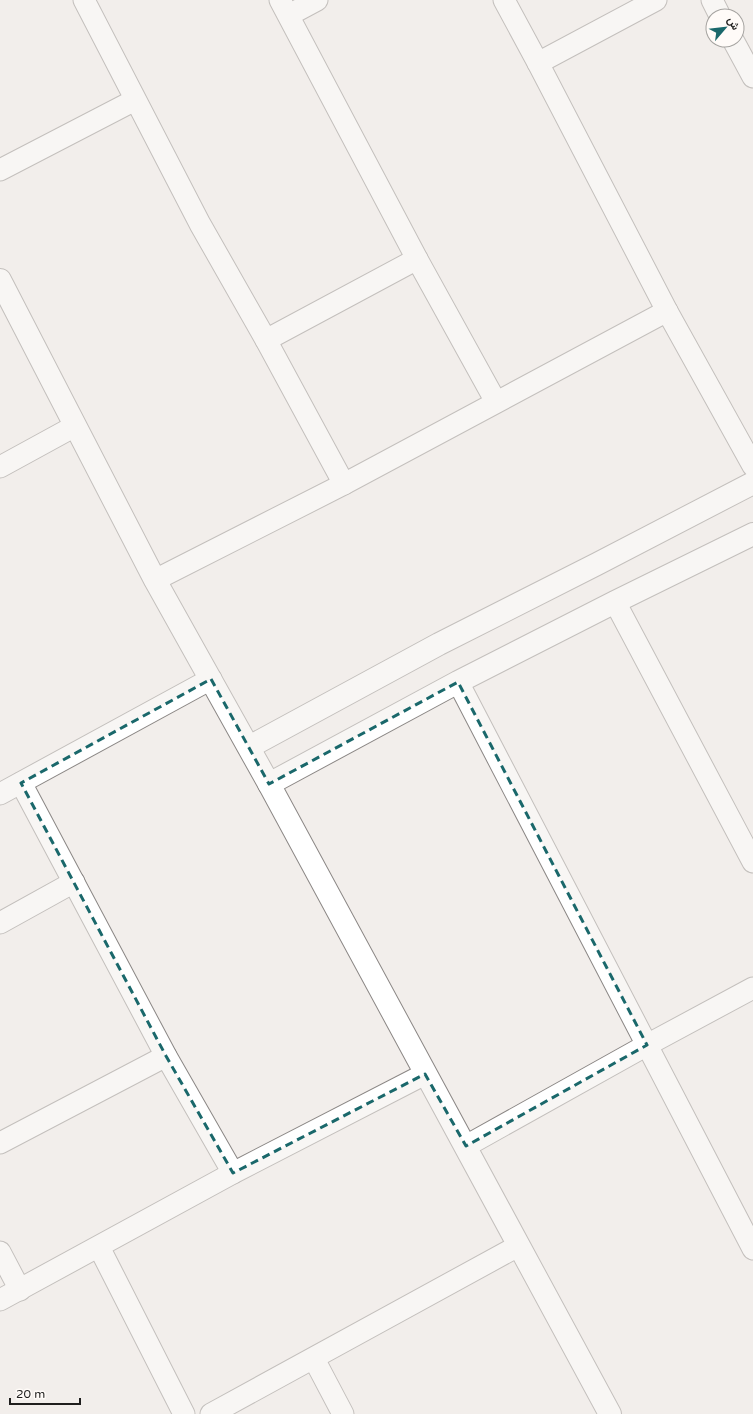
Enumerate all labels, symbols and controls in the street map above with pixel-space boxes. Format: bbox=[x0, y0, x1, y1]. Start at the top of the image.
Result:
north arrow bbox=[705, 8, 745, 48]
text: ش bbox=[725, 15, 742, 32]
scale bar bbox=[10, 1380, 80, 1406]
text: 20 m bbox=[16, 1387, 45, 1401]

